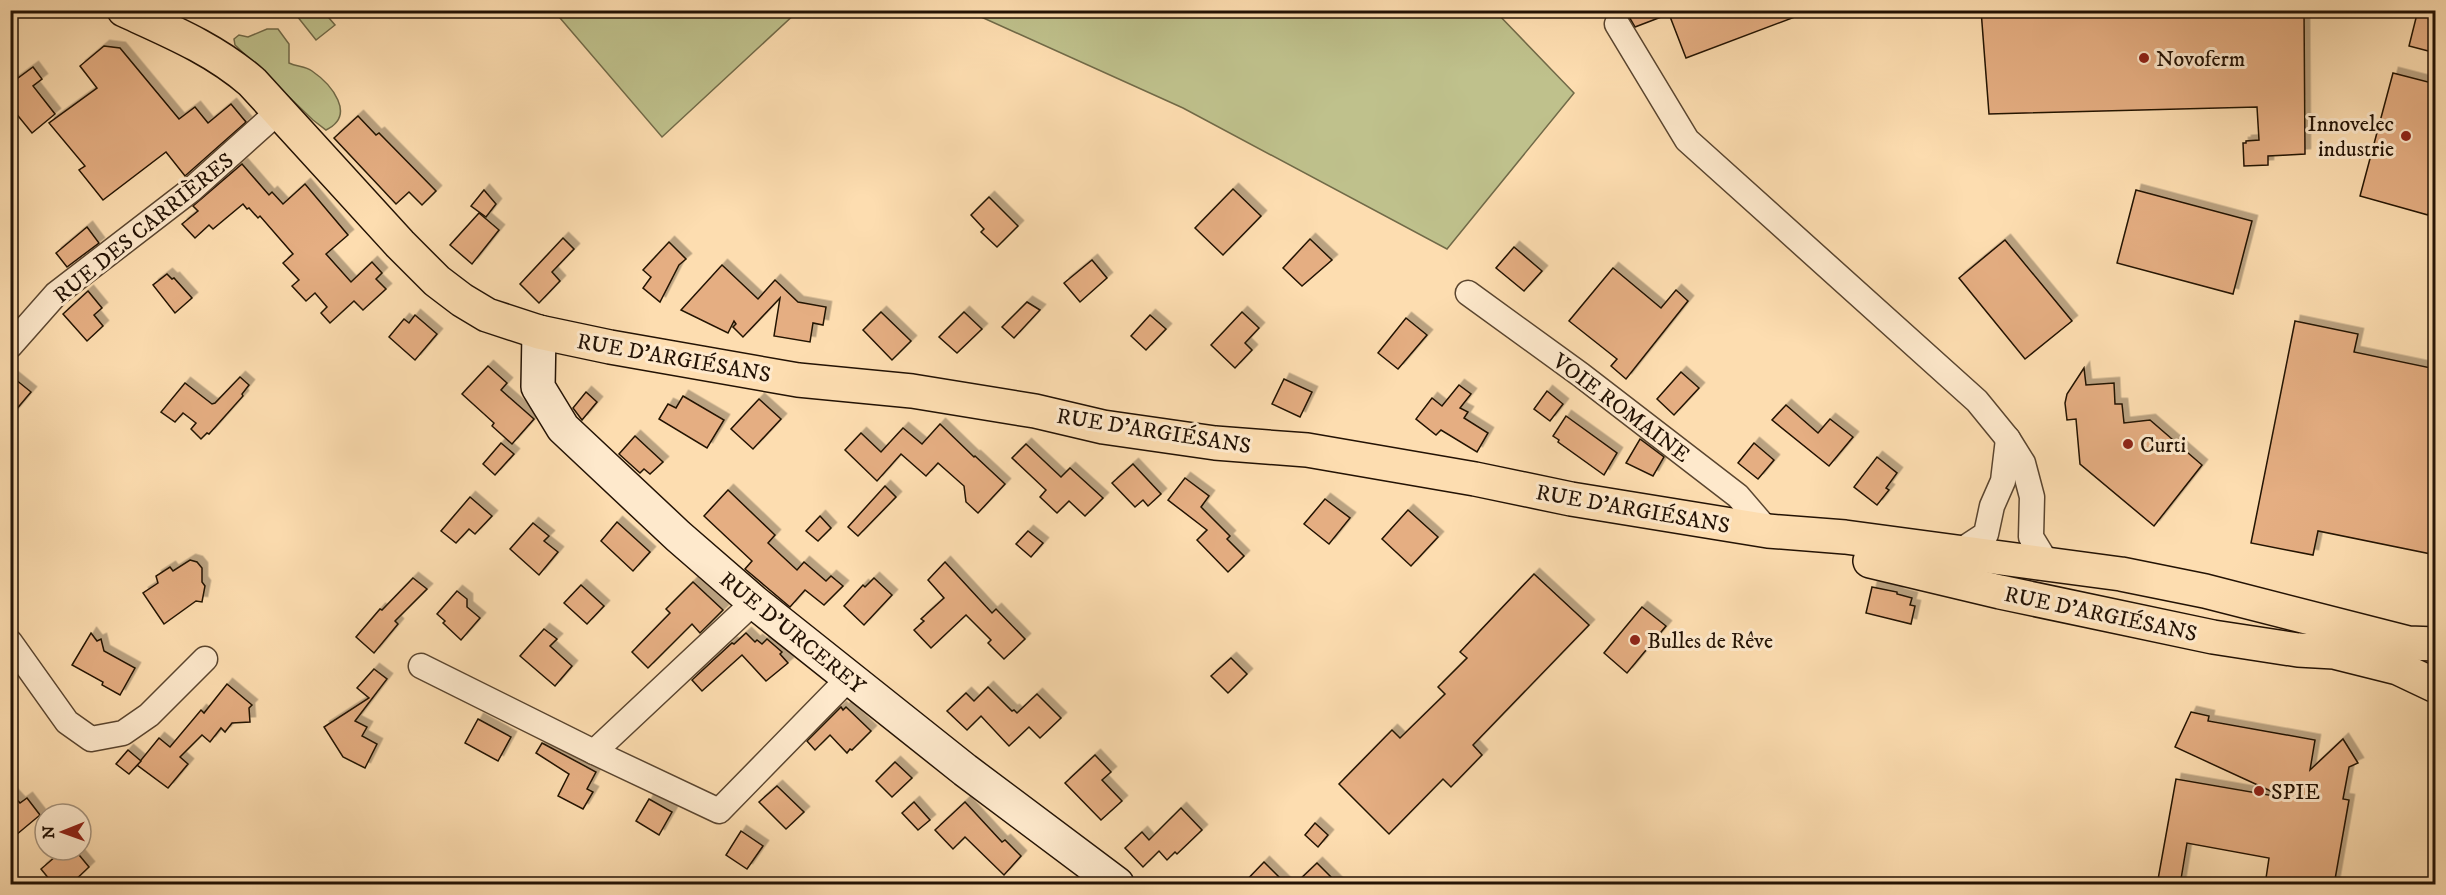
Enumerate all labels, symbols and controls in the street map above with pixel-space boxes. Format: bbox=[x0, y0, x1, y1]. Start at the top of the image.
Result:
place label: Novoferm bbox=[2156, 46, 2245, 73]
marker: Novoferm bbox=[2137, 51, 2151, 65]
place label: Innovelec industrie bbox=[2307, 111, 2394, 163]
marker: Innovelec industrie bbox=[2399, 129, 2413, 143]
street label: RUE DES CARRIÈRES bbox=[48, 147, 239, 309]
street label: RUE D'ARGIÉSANS bbox=[575, 328, 773, 389]
street label: VOIE ROMAINE bbox=[1546, 347, 1695, 469]
street label: RUE D'ARGIÉSANS bbox=[1055, 403, 1253, 460]
place label: Curti bbox=[2140, 432, 2186, 459]
marker: Curti bbox=[2121, 437, 2135, 451]
street label: RUE D'ARGIÉSANS bbox=[1534, 479, 1732, 540]
street label: RUE D'URCEREY bbox=[714, 566, 871, 701]
street label: RUE D'ARGIÉSANS bbox=[2002, 581, 2200, 648]
place label: Bulles de Rêve bbox=[1647, 628, 1773, 655]
marker: Bulles de Rêve bbox=[1628, 633, 1642, 647]
place label: SPIE bbox=[2271, 779, 2320, 806]
marker: SPIE bbox=[2252, 784, 2266, 798]
north arrow bbox=[33, 802, 93, 862]
text: N bbox=[39, 826, 59, 839]

